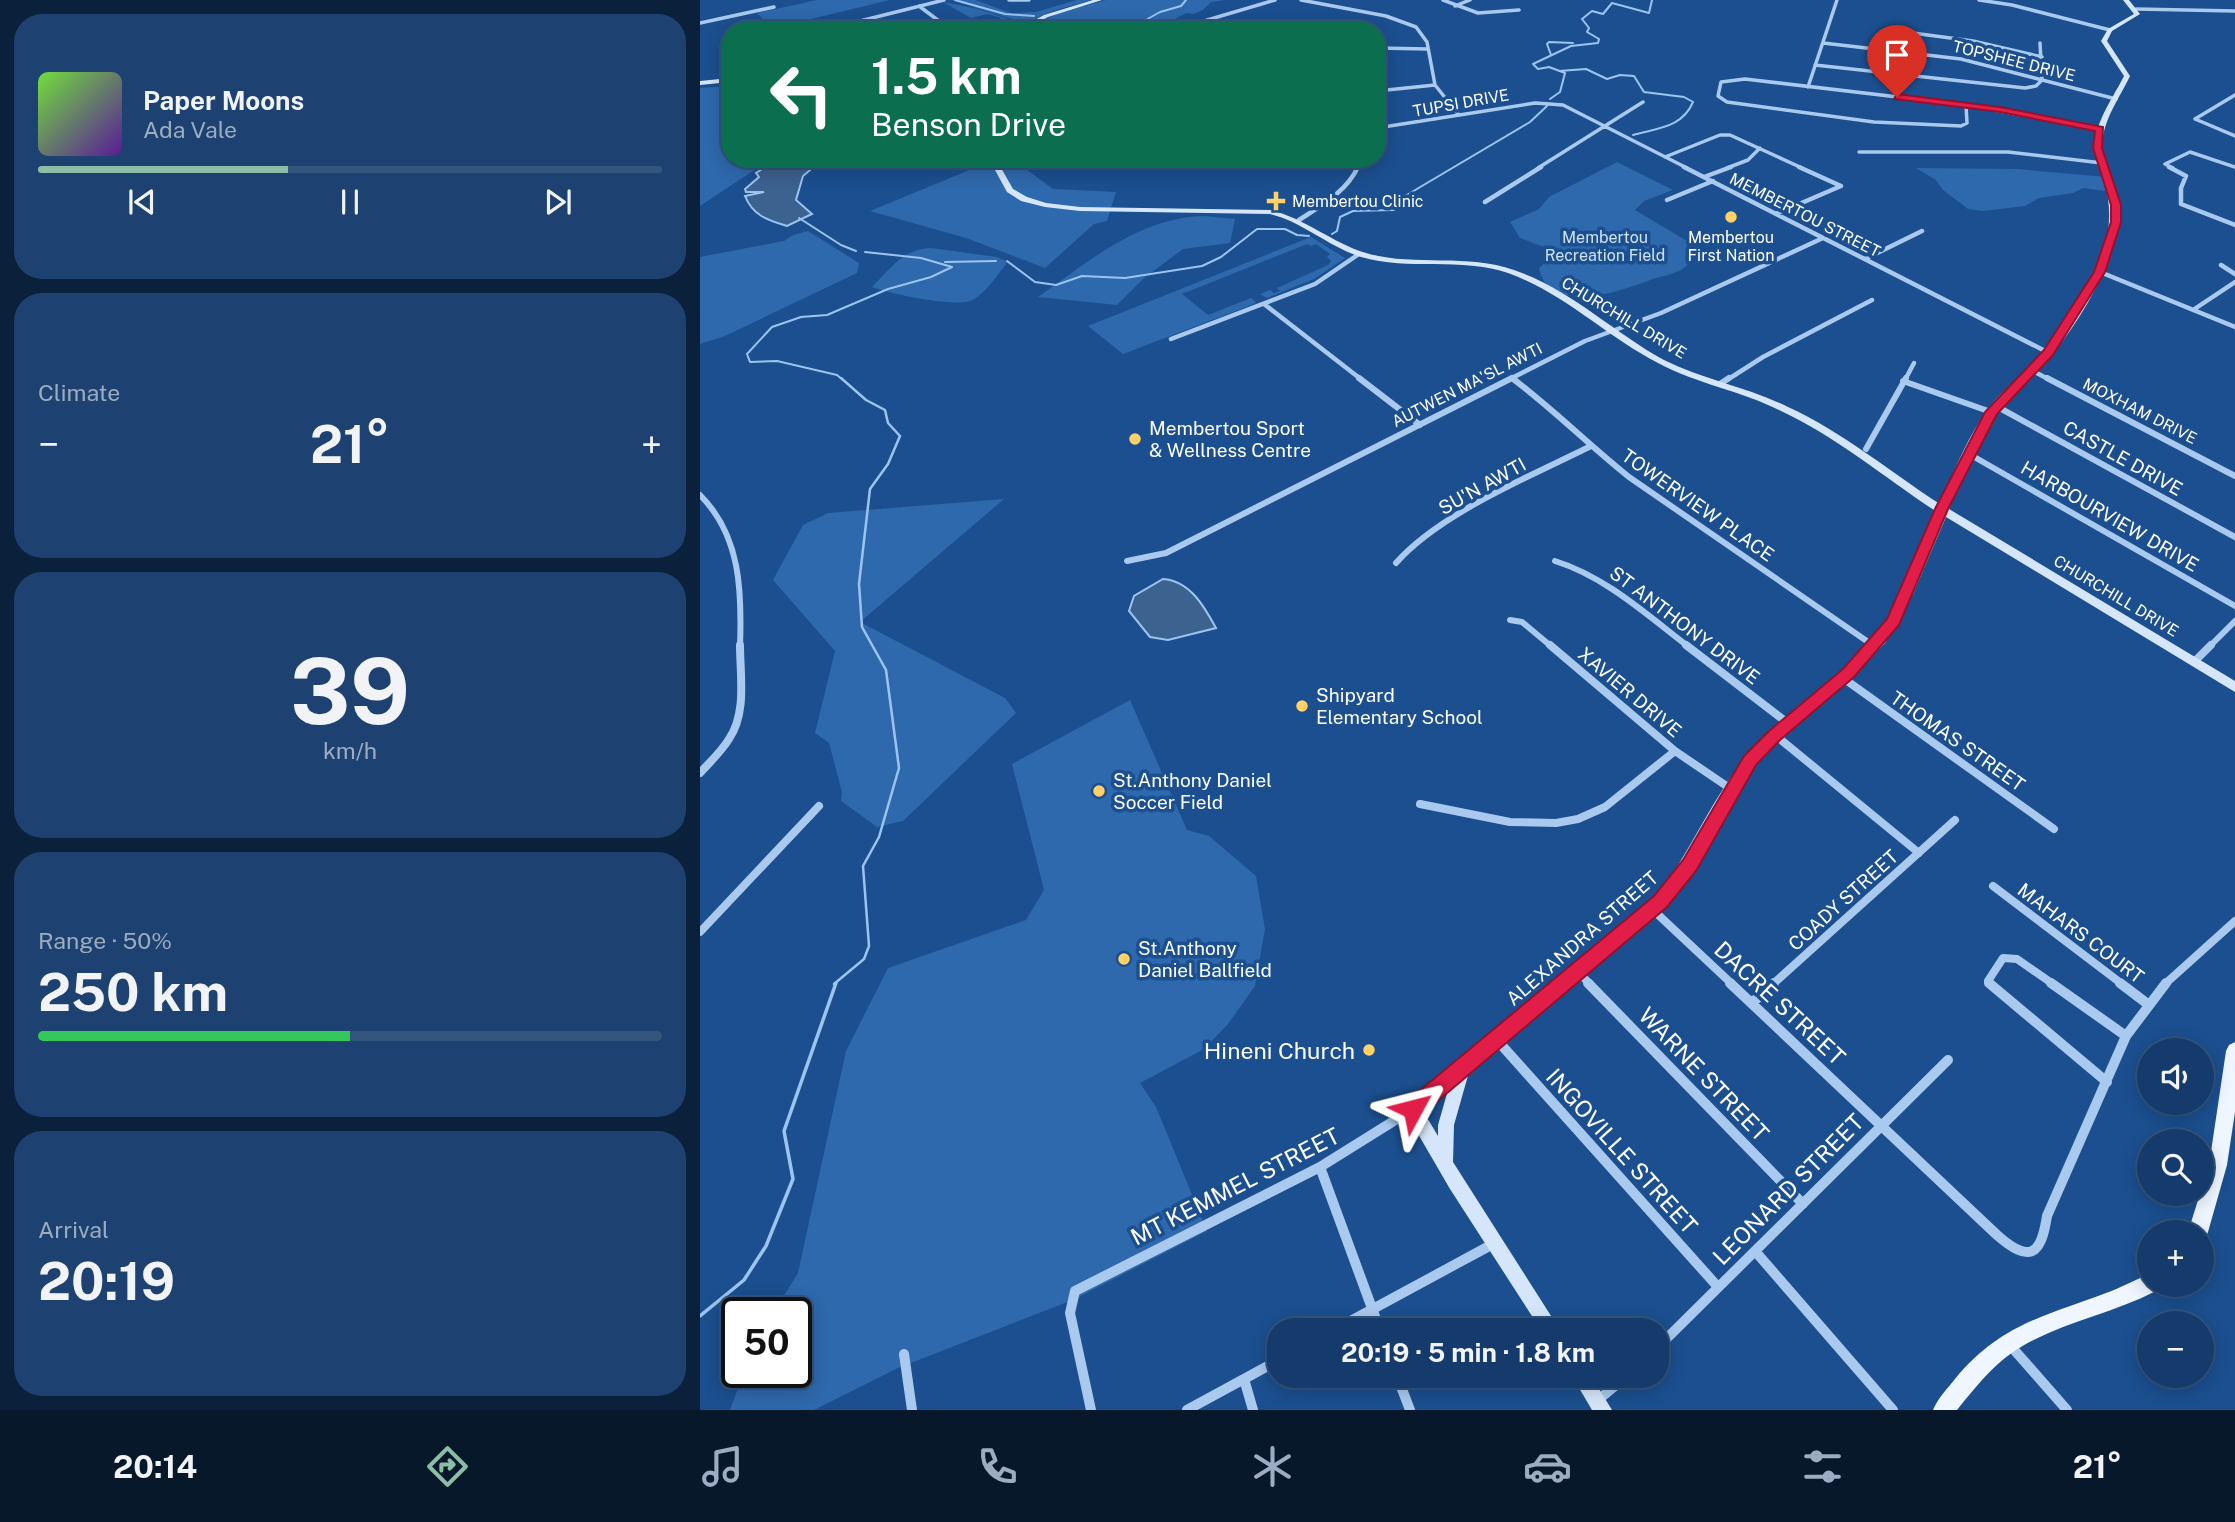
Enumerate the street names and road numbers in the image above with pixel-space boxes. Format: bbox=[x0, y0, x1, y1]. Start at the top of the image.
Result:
street label: TOPSHEE DRIVE bbox=[1951, 37, 2077, 85]
street label: TUPSI DRIVE bbox=[1411, 85, 1511, 121]
street label: MEMBERTOU STREET bbox=[1727, 169, 1884, 261]
street label: CHURCHILL DRIVE bbox=[1558, 273, 1690, 363]
street label: AUTWEN MA'SL AWTI bbox=[1389, 339, 1545, 431]
street label: MOXHAM DRIVE bbox=[2080, 374, 2200, 448]
street label: CASTLE DRIVE bbox=[2059, 416, 2187, 500]
street label: TOWERVIEW PLACE bbox=[1618, 444, 1778, 566]
street label: SU'N AWTI bbox=[1434, 453, 1530, 519]
street label: HARBOURVIEW DRIVE bbox=[2017, 456, 2203, 576]
street label: CHURCHILL DRIVE bbox=[2050, 551, 2182, 641]
street label: ST ANTHONY DRIVE bbox=[1606, 561, 1764, 689]
street label: XAVIER DRIVE bbox=[1574, 642, 1686, 742]
street label: THOMAS STREET bbox=[1887, 686, 2029, 796]
street label: COADY STREET bbox=[1784, 845, 1902, 955]
street label: ALEXANDRA STREET bbox=[1502, 866, 1662, 1010]
street label: MAHARS COURT bbox=[2014, 878, 2148, 988]
street label: DACRE STREET bbox=[1709, 935, 1851, 1071]
street label: WARNE STREET bbox=[1633, 1002, 1775, 1147]
street label: INGOVILLE STREET bbox=[1541, 1063, 1703, 1239]
street label: LEONARD STREET bbox=[1707, 1108, 1869, 1270]
street label: MT KEMMEL STREET bbox=[1126, 1121, 1344, 1250]

